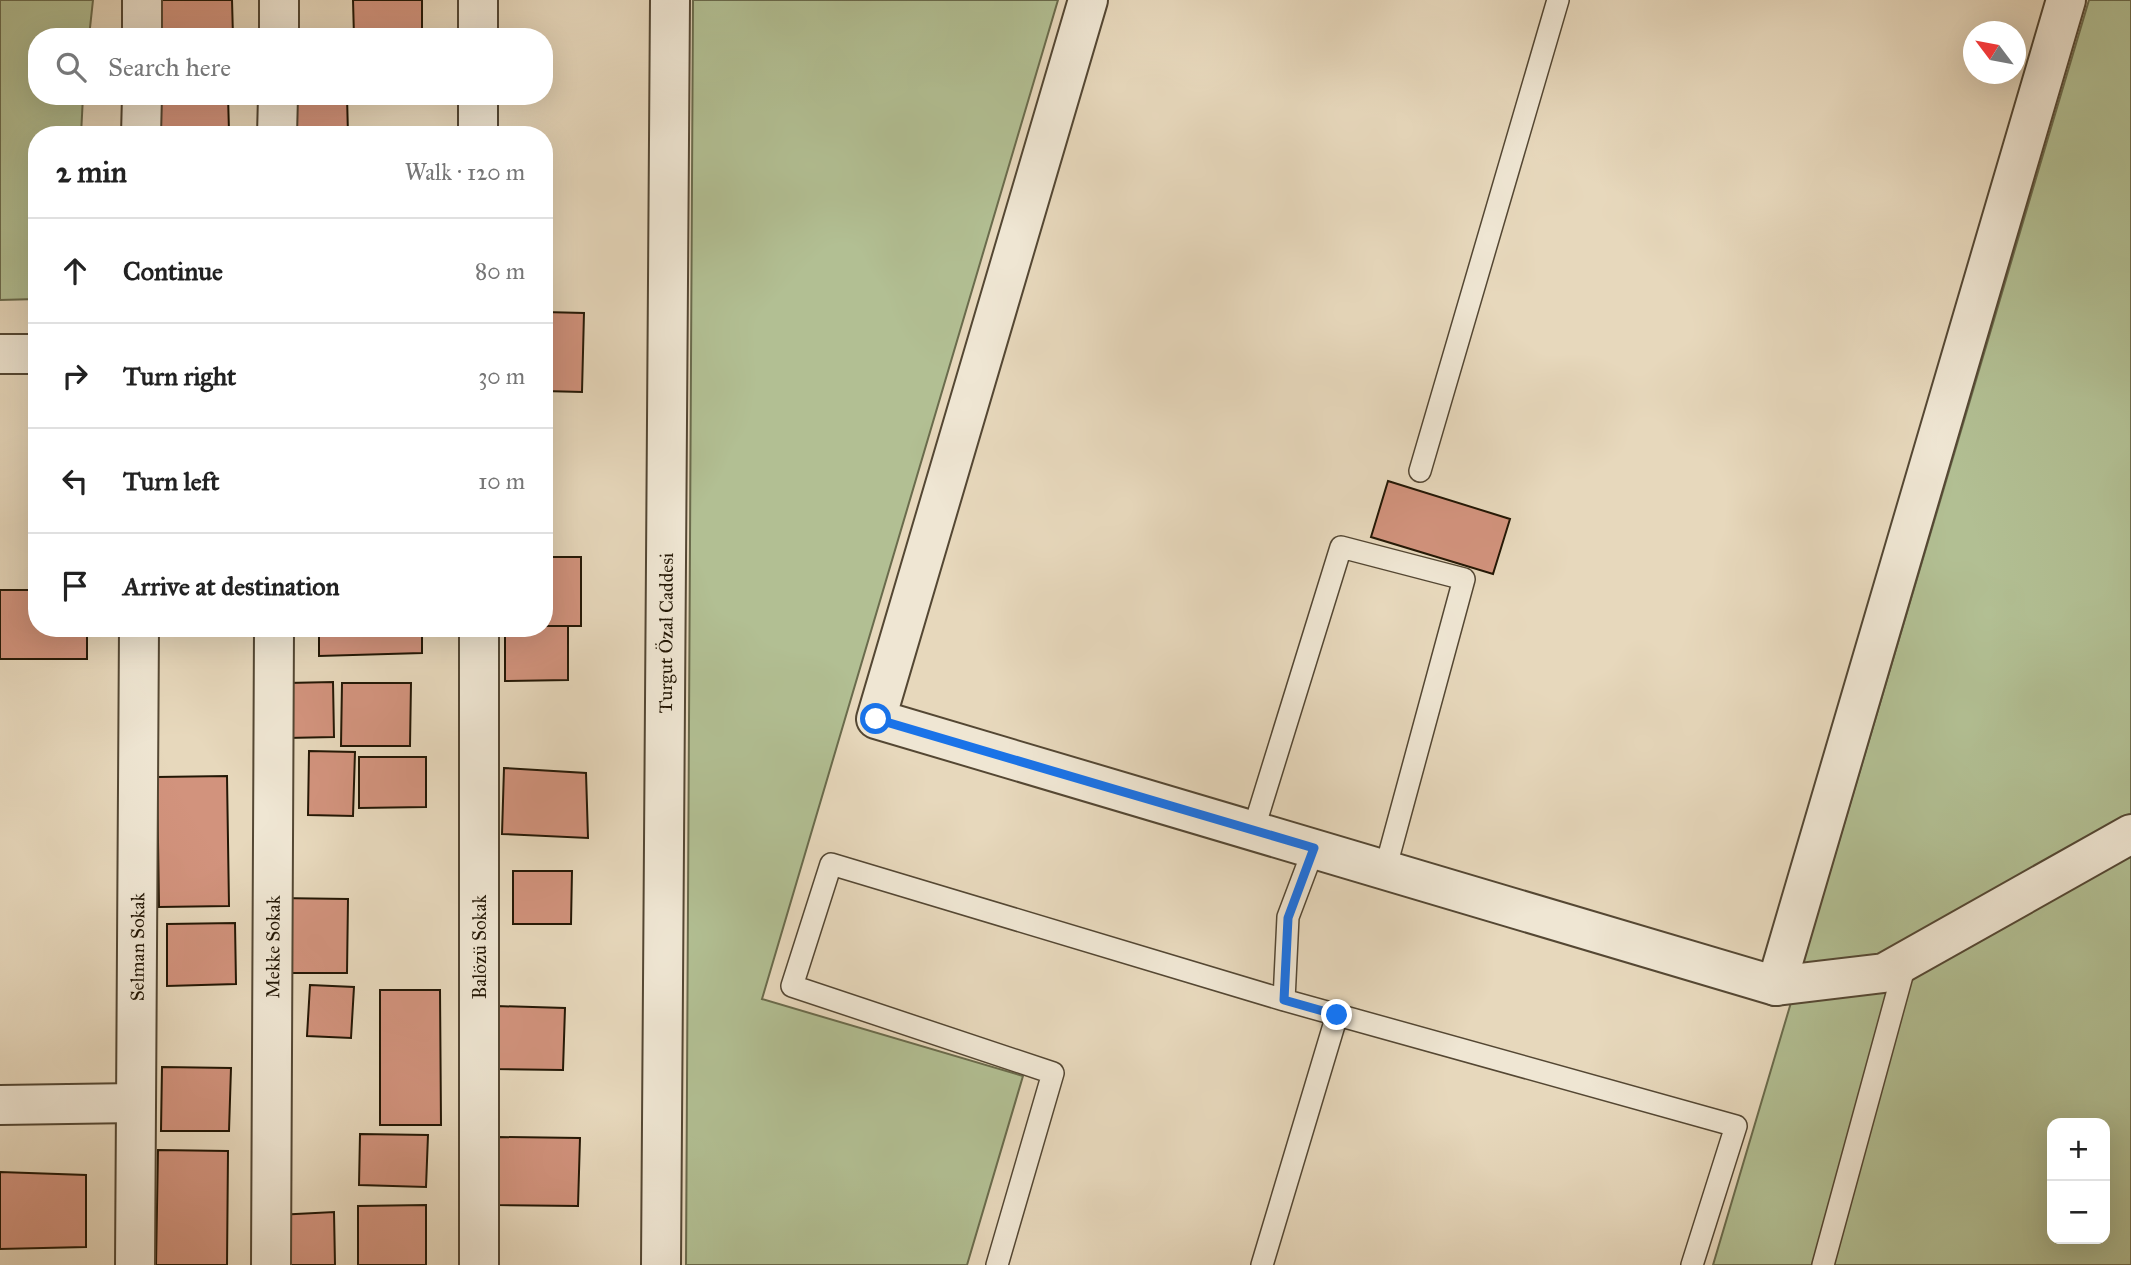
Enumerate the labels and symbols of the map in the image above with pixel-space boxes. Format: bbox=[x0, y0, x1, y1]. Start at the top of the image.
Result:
north arrow bbox=[1963, 21, 2026, 84]
street label: Turgut Özal Caddesi bbox=[654, 553, 678, 713]
route start bbox=[860, 703, 891, 734]
street label: Selman Sokak bbox=[126, 892, 149, 1001]
street label: Mekke Sokak bbox=[261, 895, 285, 999]
street label: Balözü Sokak bbox=[468, 895, 491, 999]
route end bbox=[1321, 999, 1352, 1030]

